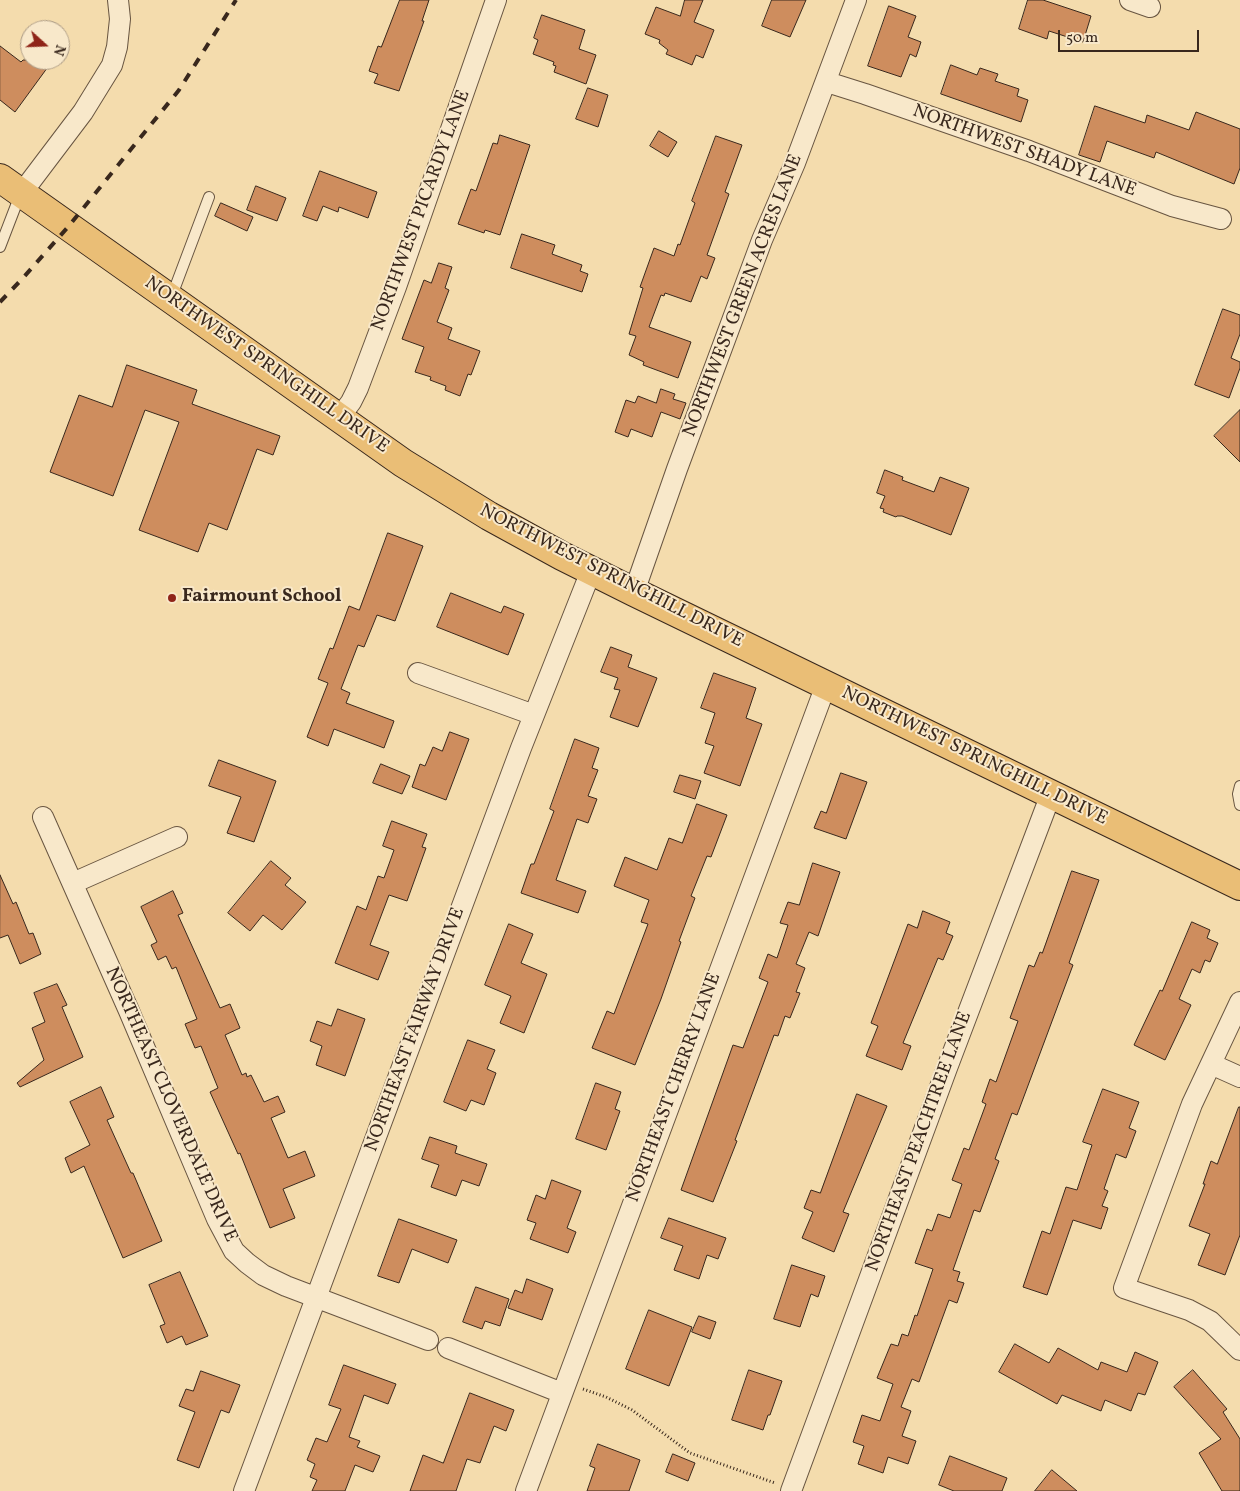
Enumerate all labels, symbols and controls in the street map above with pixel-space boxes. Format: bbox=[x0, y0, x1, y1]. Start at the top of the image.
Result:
north arrow bbox=[20, 20, 70, 70]
scale bar bbox=[1060, 20, 1201, 52]
text: 50 m bbox=[1066, 28, 1098, 49]
text: N bbox=[48, 42, 69, 58]
street label: NORTHWEST PICARDY LANE bbox=[368, 88, 476, 334]
street label: NORTHWEST SHADY LANE bbox=[909, 101, 1139, 203]
street label: NORTHWEST GREEN ACRES LANE bbox=[679, 151, 809, 441]
street label: NORTHWEST SPRINGHILL DRIVE bbox=[139, 273, 393, 459]
street label: NORTHWEST SPRINGHILL DRIVE bbox=[475, 500, 747, 654]
place label: Fairmount School bbox=[182, 587, 342, 609]
marker: Fairmount School bbox=[166, 592, 178, 604]
street label: NORTHWEST SPRINGHILL DRIVE bbox=[837, 683, 1111, 831]
street label: NORTHEAST FAIRWAY DRIVE bbox=[361, 905, 471, 1155]
street label: NORTHEAST CLOVERDALE DRIVE bbox=[99, 964, 241, 1246]
street label: NORTHEAST CHERRY LANE bbox=[623, 970, 727, 1206]
street label: NORTHEAST PEACHTREE LANE bbox=[862, 1009, 978, 1275]

